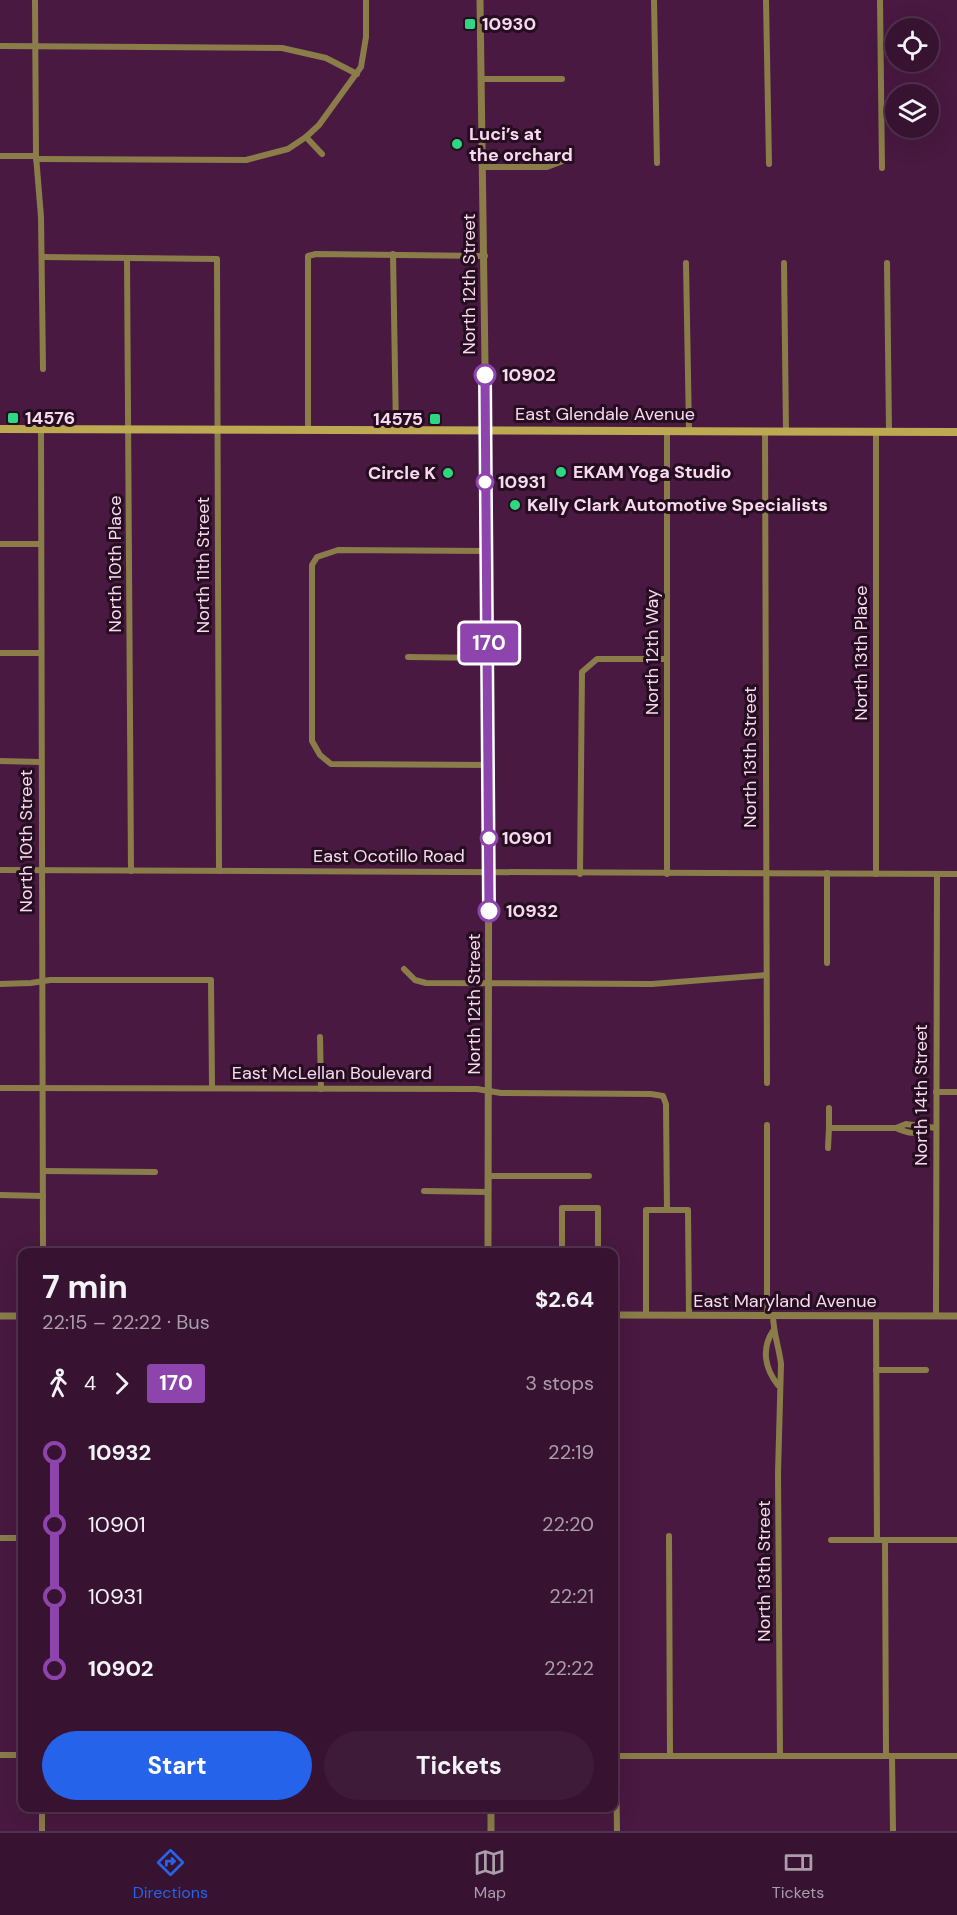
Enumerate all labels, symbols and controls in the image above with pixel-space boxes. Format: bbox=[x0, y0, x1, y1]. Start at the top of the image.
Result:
place label: 10930 bbox=[482, 12, 536, 36]
marker: 10930 bbox=[463, 17, 477, 31]
map controls bbox=[885, 18, 939, 138]
button: locate bbox=[885, 18, 939, 72]
button: layers bbox=[885, 84, 939, 138]
place label: Luci’s at the orchard bbox=[469, 122, 573, 167]
marker: Luci’s at the orchard bbox=[450, 137, 464, 151]
street label: North 12th Street bbox=[457, 213, 481, 355]
place label: 10902 bbox=[502, 363, 556, 387]
marker: 10902 bbox=[474, 364, 496, 386]
street label: East Glendale Avenue bbox=[515, 402, 695, 426]
place label: 14576 bbox=[25, 406, 75, 430]
place label: 14575 bbox=[373, 407, 423, 431]
marker: 14576 bbox=[6, 411, 20, 425]
marker: 14575 bbox=[428, 412, 442, 426]
place label: EKAM Yoga Studio bbox=[573, 460, 731, 484]
place label: Circle K bbox=[368, 461, 436, 485]
marker: EKAM Yoga Studio bbox=[554, 465, 568, 479]
marker: Circle K bbox=[441, 466, 455, 480]
place label: 10931 bbox=[498, 470, 546, 494]
marker: 10931 bbox=[476, 473, 494, 491]
place label: Kelly Clark Automotive Specialists bbox=[527, 493, 828, 517]
street label: North 10th Place bbox=[103, 496, 127, 632]
street label: North 11th Street bbox=[191, 497, 215, 633]
marker: Kelly Clark Automotive Specialists bbox=[508, 498, 522, 512]
street label: North 13th Place bbox=[849, 585, 873, 721]
street label: North 12th Way bbox=[640, 589, 664, 715]
line badge: 170 bbox=[454, 624, 524, 662]
text: 170 bbox=[472, 629, 506, 657]
street label: North 13th Street bbox=[738, 686, 762, 828]
street label: North 10th Street bbox=[14, 769, 38, 913]
place label: 10901 bbox=[502, 826, 552, 850]
marker: 10901 bbox=[480, 829, 498, 847]
street label: East Ocotillo Road bbox=[313, 844, 465, 868]
place label: 10932 bbox=[506, 899, 558, 923]
marker: 10932 bbox=[478, 900, 500, 922]
street label: North 12th Street bbox=[462, 933, 486, 1075]
street label: North 14th Street bbox=[909, 1024, 933, 1166]
street label: East McLellan Boulevard bbox=[232, 1061, 432, 1085]
text: 7 min bbox=[42, 1265, 128, 1308]
text: $2.64 bbox=[535, 1285, 594, 1314]
street label: East Maryland Avenue bbox=[693, 1289, 877, 1313]
text: 22:15 – 22:22 · Bus bbox=[42, 1309, 210, 1335]
icon: walk bbox=[42, 1367, 75, 1400]
icon: forward bbox=[105, 1367, 138, 1400]
text: 170 bbox=[159, 1369, 193, 1397]
text: 4 bbox=[84, 1370, 96, 1396]
text: 3 stops bbox=[525, 1370, 594, 1396]
text: 10932 bbox=[88, 1438, 151, 1467]
text: 22:19 bbox=[548, 1439, 594, 1465]
street label: North 13th Street bbox=[752, 1500, 776, 1642]
text: 10901 bbox=[88, 1510, 146, 1539]
text: 22:20 bbox=[542, 1511, 594, 1537]
text: 10931 bbox=[88, 1582, 143, 1611]
text: 22:21 bbox=[549, 1583, 594, 1609]
text: 10902 bbox=[88, 1654, 154, 1683]
text: 22:22 bbox=[544, 1655, 594, 1681]
button: Start bbox=[42, 1731, 312, 1800]
button: Tickets bbox=[324, 1731, 594, 1800]
tab: Directions bbox=[133, 1846, 208, 1903]
tab: Map bbox=[473, 1846, 506, 1903]
tab: Tickets bbox=[772, 1846, 824, 1903]

